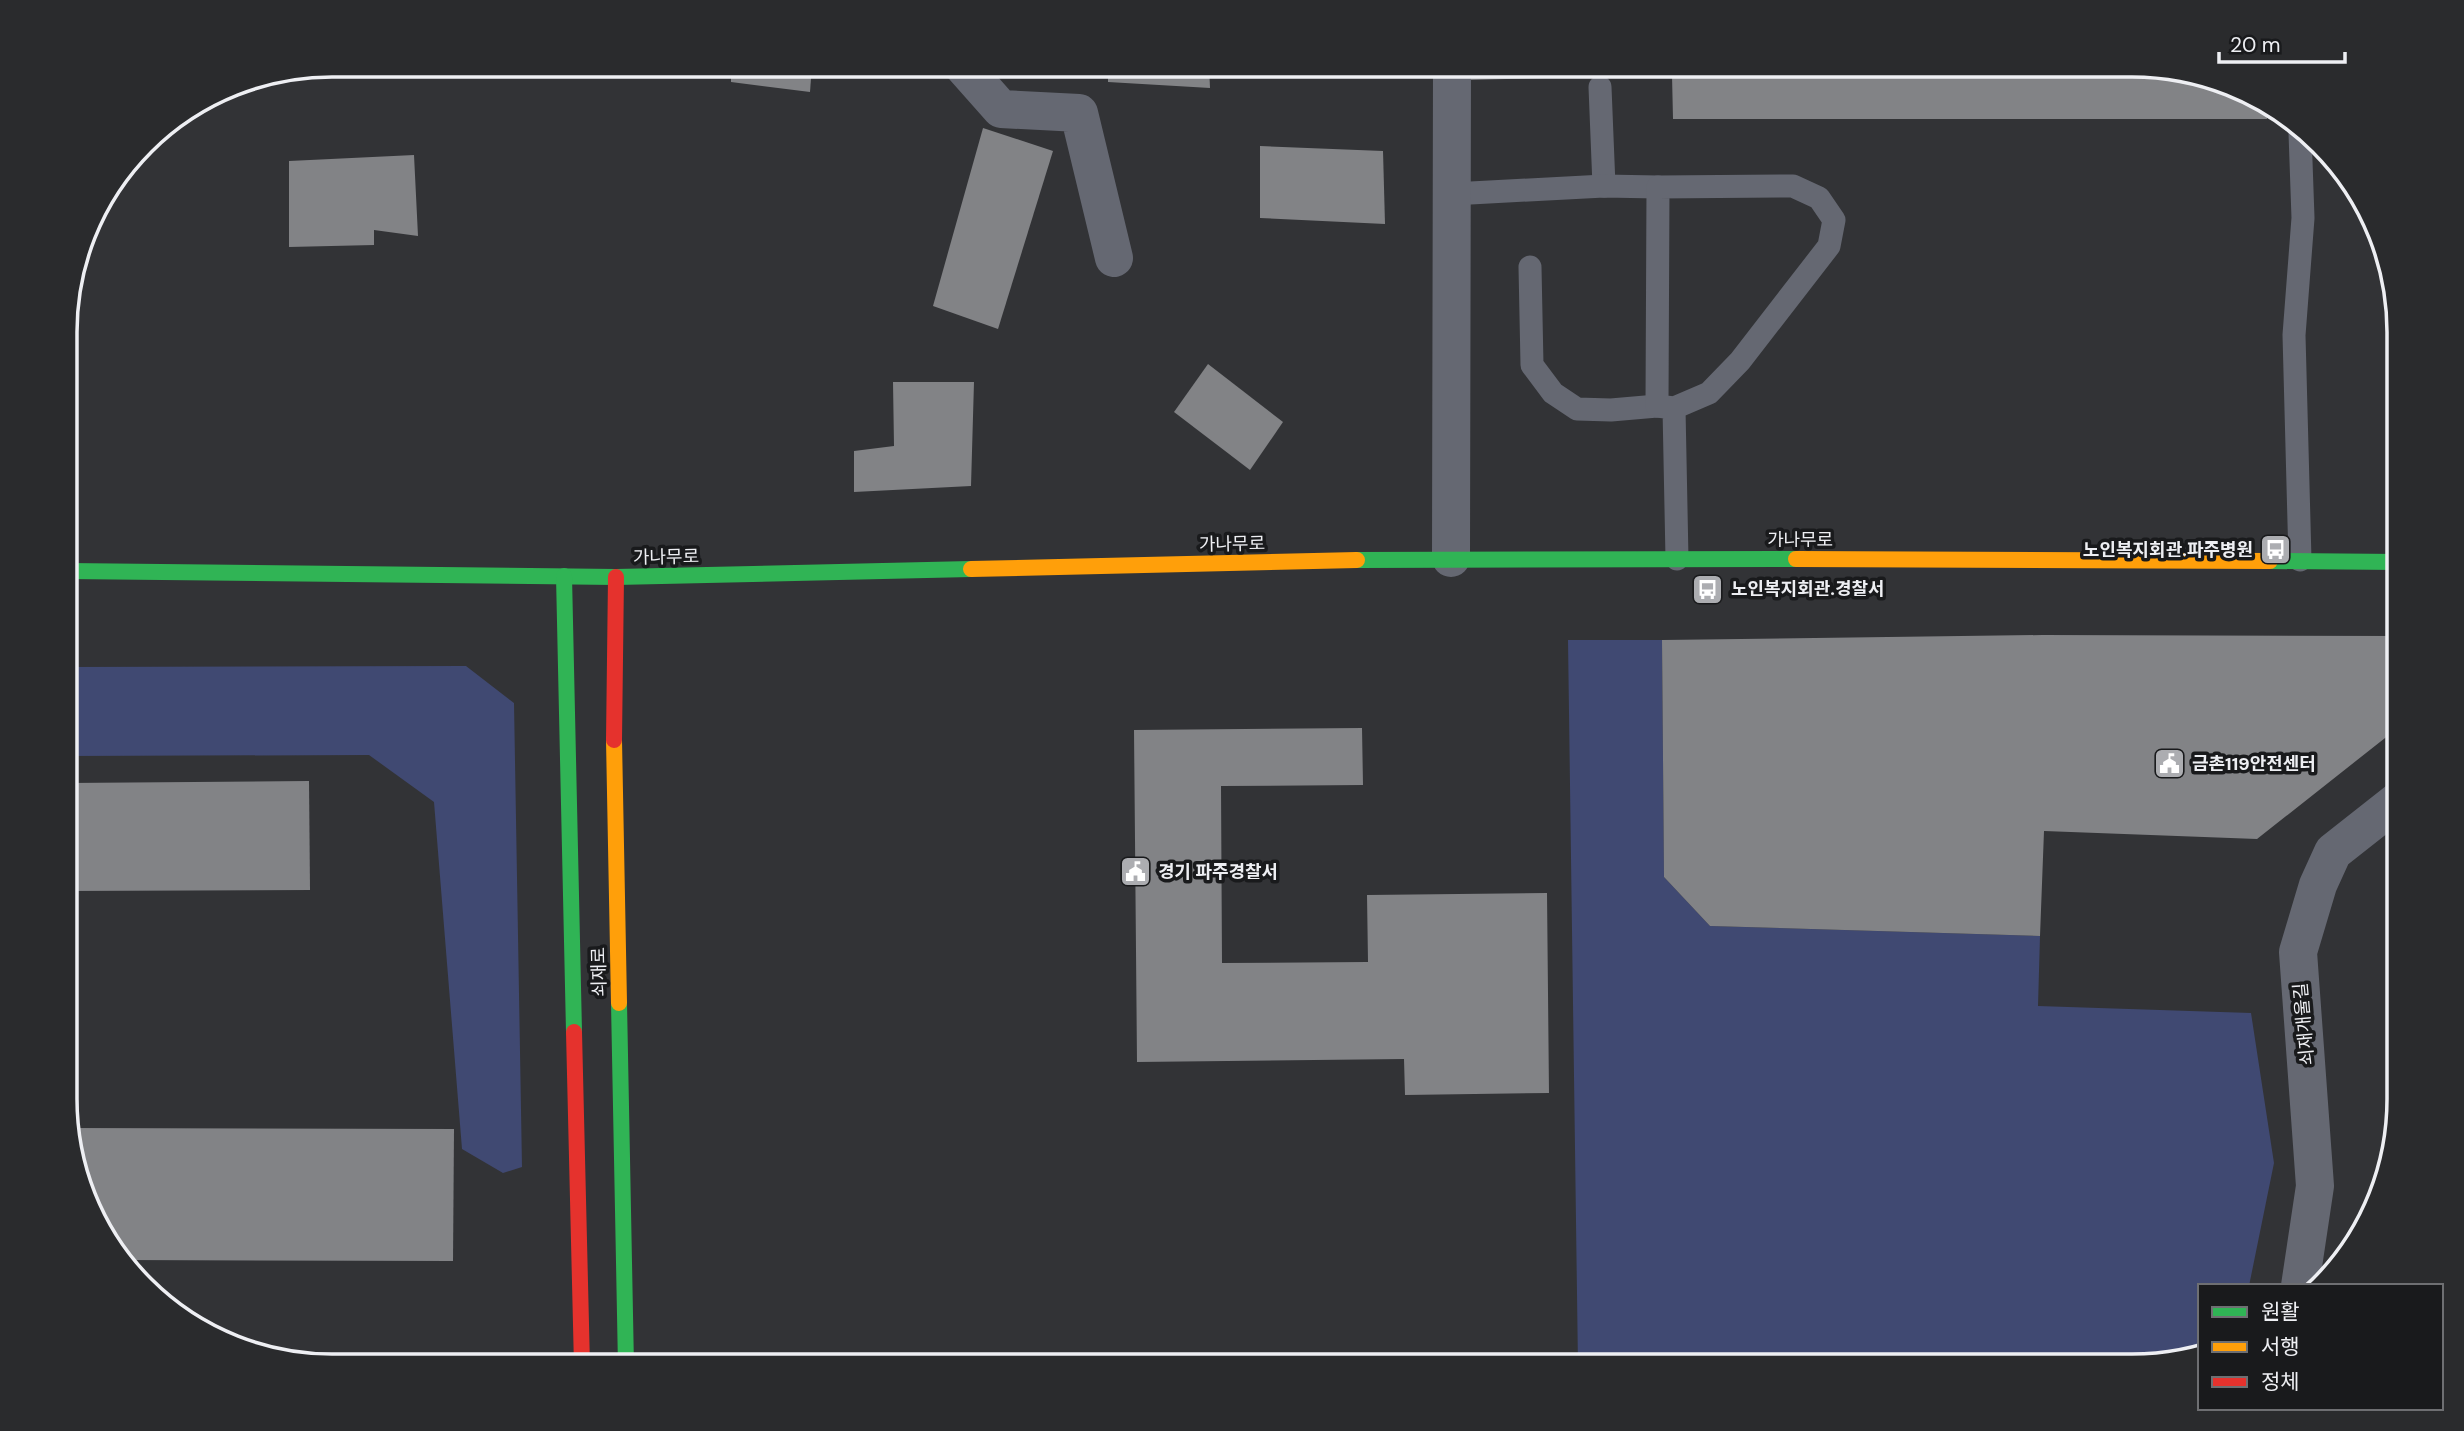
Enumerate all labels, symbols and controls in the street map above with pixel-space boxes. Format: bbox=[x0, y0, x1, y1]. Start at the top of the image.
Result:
scale bar bbox=[2219, 21, 2345, 65]
text: 20 m bbox=[2230, 31, 2281, 59]
street label: 가나무로 bbox=[1767, 528, 1833, 552]
street label: 가나무로 bbox=[1199, 531, 1265, 557]
bus stop icon: 노인복지회관.파주병원 bbox=[2259, 533, 2293, 567]
place label: 노인복지회관.파주병원 bbox=[2083, 538, 2253, 562]
street label: 가나무로 bbox=[633, 544, 699, 570]
bus stop icon: 노인복지회관.경찰서 bbox=[1691, 572, 1725, 606]
place label: 노인복지회관.경찰서 bbox=[1731, 577, 1885, 601]
public building icon: 금촌119안전센터 bbox=[2152, 747, 2186, 781]
place label: 금촌119안전센터 bbox=[2192, 752, 2316, 776]
public building icon: 경기 파주경찰서 bbox=[1118, 855, 1152, 889]
place label: 경기 파주경찰서 bbox=[1158, 860, 1278, 884]
street label: 쇠재로 bbox=[587, 947, 611, 997]
street label: 쇠재개울길 bbox=[2288, 982, 2320, 1066]
legend bbox=[2198, 1284, 2443, 1410]
text: 원활 bbox=[2261, 1298, 2300, 1326]
text: 서행 bbox=[2261, 1333, 2300, 1361]
text: 정체 bbox=[2261, 1368, 2300, 1396]

